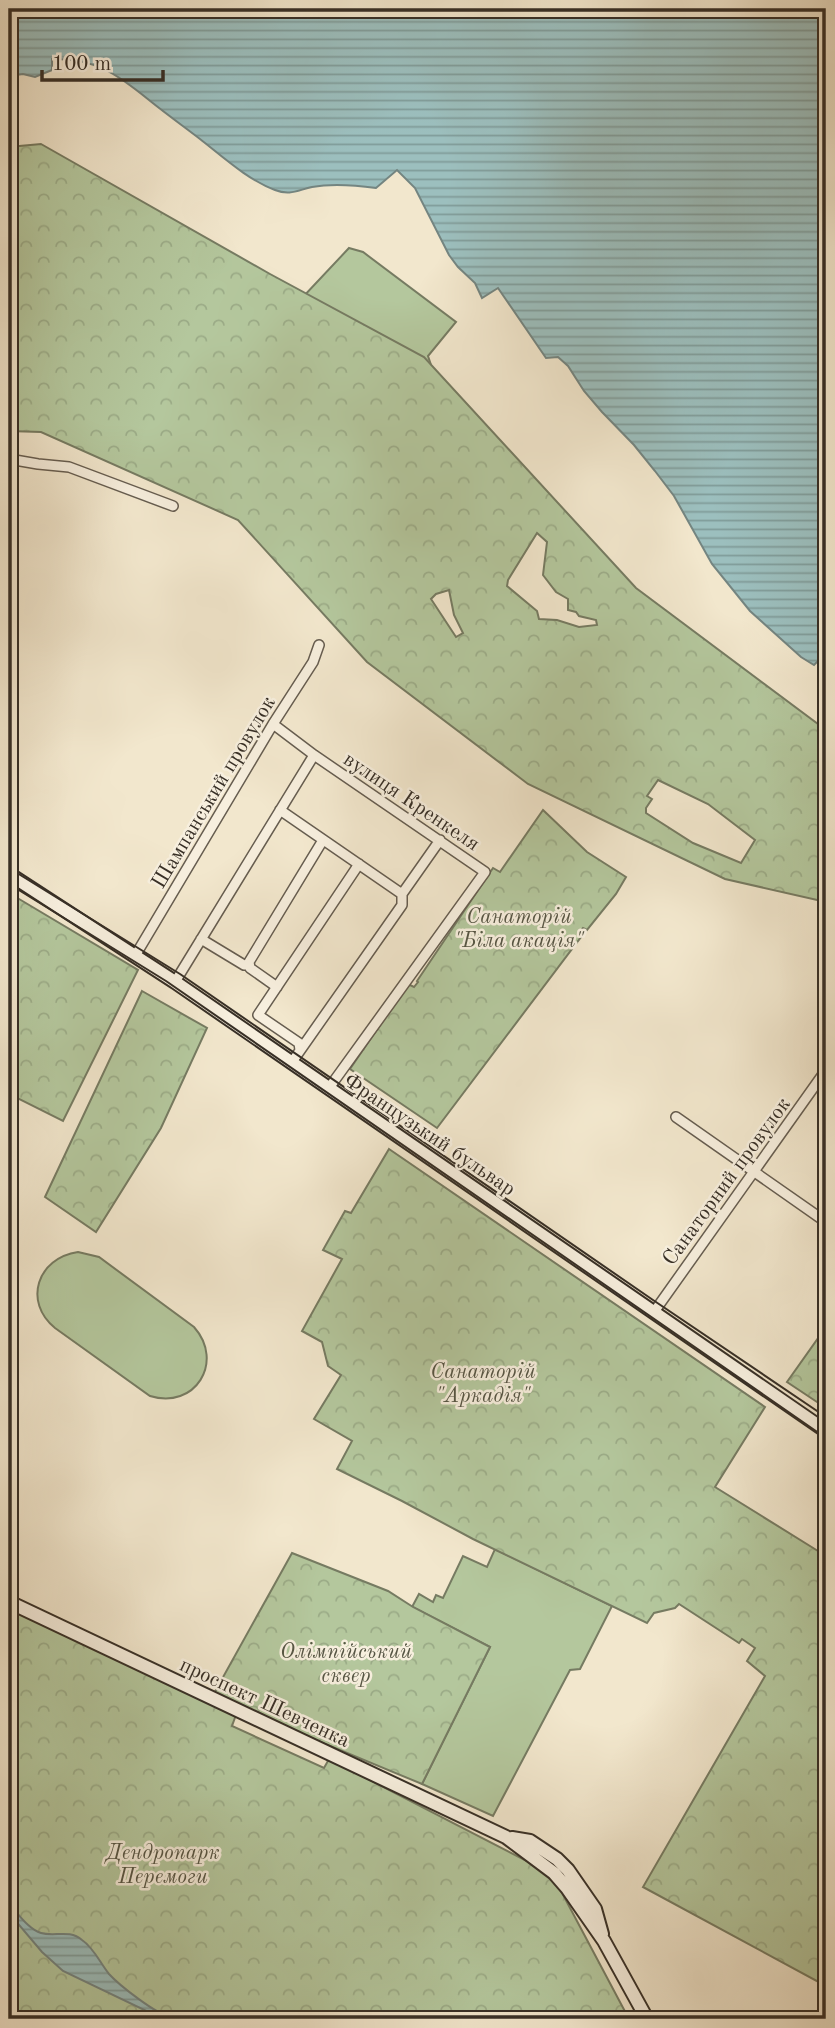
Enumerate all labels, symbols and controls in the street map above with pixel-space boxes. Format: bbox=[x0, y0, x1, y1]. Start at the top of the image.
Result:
scale bar bbox=[42, 38, 163, 82]
text: 100 m bbox=[52, 54, 111, 75]
street label: Шампанський провулок bbox=[149, 693, 280, 893]
street label: вулиця Кренкеля bbox=[339, 749, 483, 856]
park label: Санаторій "Біла акація" bbox=[454, 907, 585, 952]
street label: Французький бульвар bbox=[340, 1070, 519, 1200]
street label: Санаторний провулок bbox=[659, 1094, 795, 1270]
park label: Санаторій "Аркадія" bbox=[430, 1362, 536, 1407]
park label: Олімпійський сквер bbox=[280, 1642, 412, 1687]
street label: проспект Шевченка bbox=[176, 1655, 353, 1752]
park label: Дендропарк Перемоги bbox=[103, 1843, 220, 1888]

